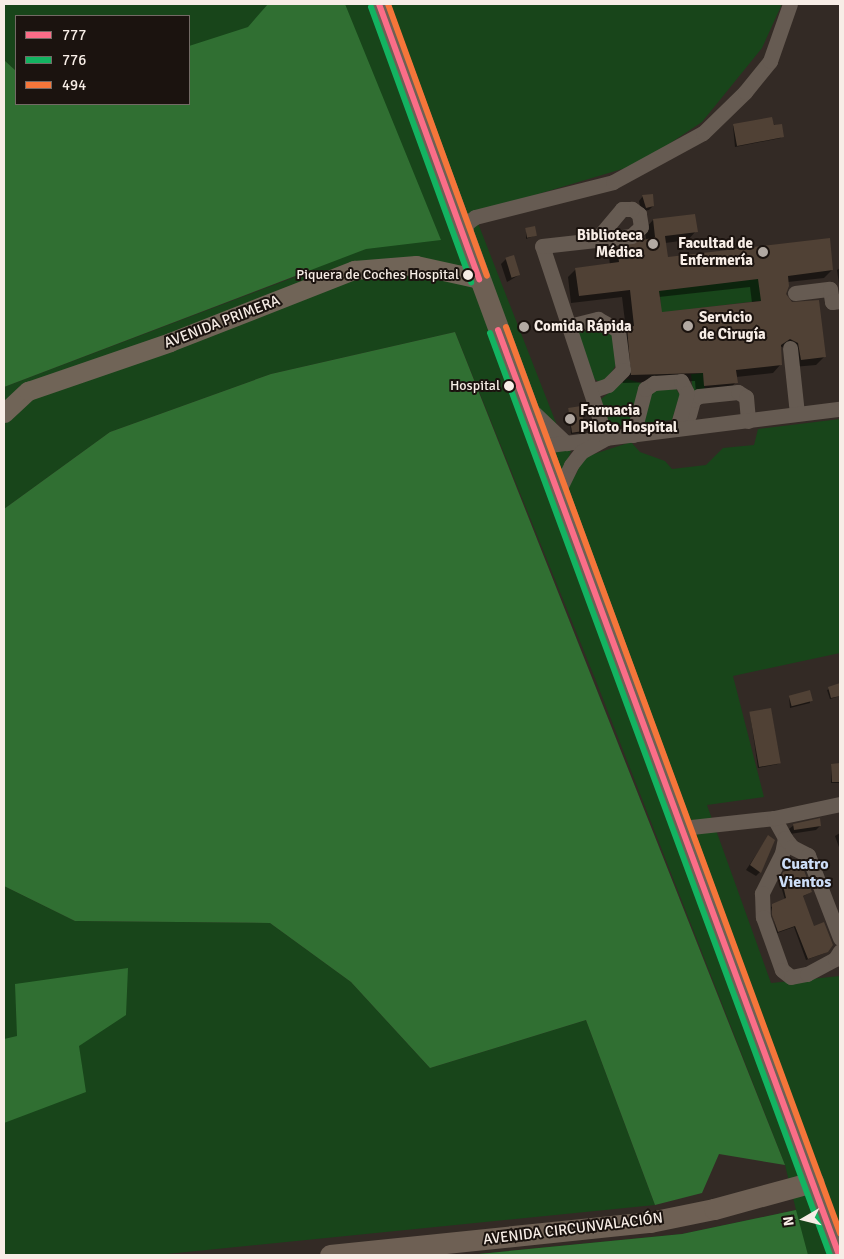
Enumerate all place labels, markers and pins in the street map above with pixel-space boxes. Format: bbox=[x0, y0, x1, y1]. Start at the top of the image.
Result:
place label: Biblioteca Médica bbox=[577, 226, 643, 261]
place label: Facultad de Enfermería bbox=[678, 234, 753, 269]
marker: Biblioteca Médica bbox=[647, 238, 659, 250]
marker: Facultad de Enfermería bbox=[757, 246, 769, 258]
place label: Piquera de Coches Hospital bbox=[296, 267, 459, 283]
marker: Piquera de Coches Hospital bbox=[463, 270, 473, 280]
place label: Servicio de Cirugía bbox=[699, 308, 766, 343]
place label: Comida Rápida bbox=[534, 318, 632, 336]
marker: Servicio de Cirugía bbox=[681, 319, 695, 333]
marker: Comida Rápida bbox=[518, 321, 530, 333]
place label: Hospital bbox=[450, 378, 500, 394]
marker: Hospital bbox=[504, 381, 514, 391]
place label: Farmacia Piloto Hospital bbox=[580, 401, 678, 436]
marker: Farmacia Piloto Hospital bbox=[564, 413, 576, 425]

